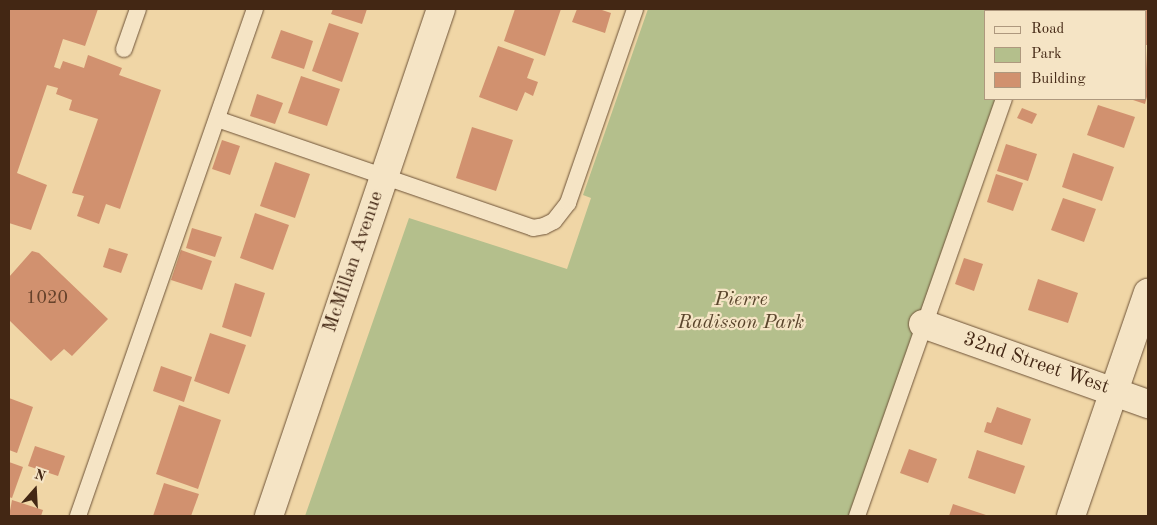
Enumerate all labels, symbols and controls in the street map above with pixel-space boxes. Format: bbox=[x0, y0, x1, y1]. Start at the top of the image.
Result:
legend bbox=[984, 10, 1147, 100]
text: Road bbox=[1031, 22, 1064, 37]
text: Park bbox=[1031, 47, 1062, 62]
text: Building bbox=[1031, 72, 1086, 87]
street label: McMillan Avenue bbox=[319, 188, 389, 336]
house number: 1020 bbox=[26, 287, 68, 309]
park label: Pierre Radisson Park bbox=[678, 289, 804, 336]
street label: 32nd Street West bbox=[960, 328, 1112, 400]
north arrow bbox=[10, 465, 60, 515]
text: N bbox=[33, 467, 47, 484]

